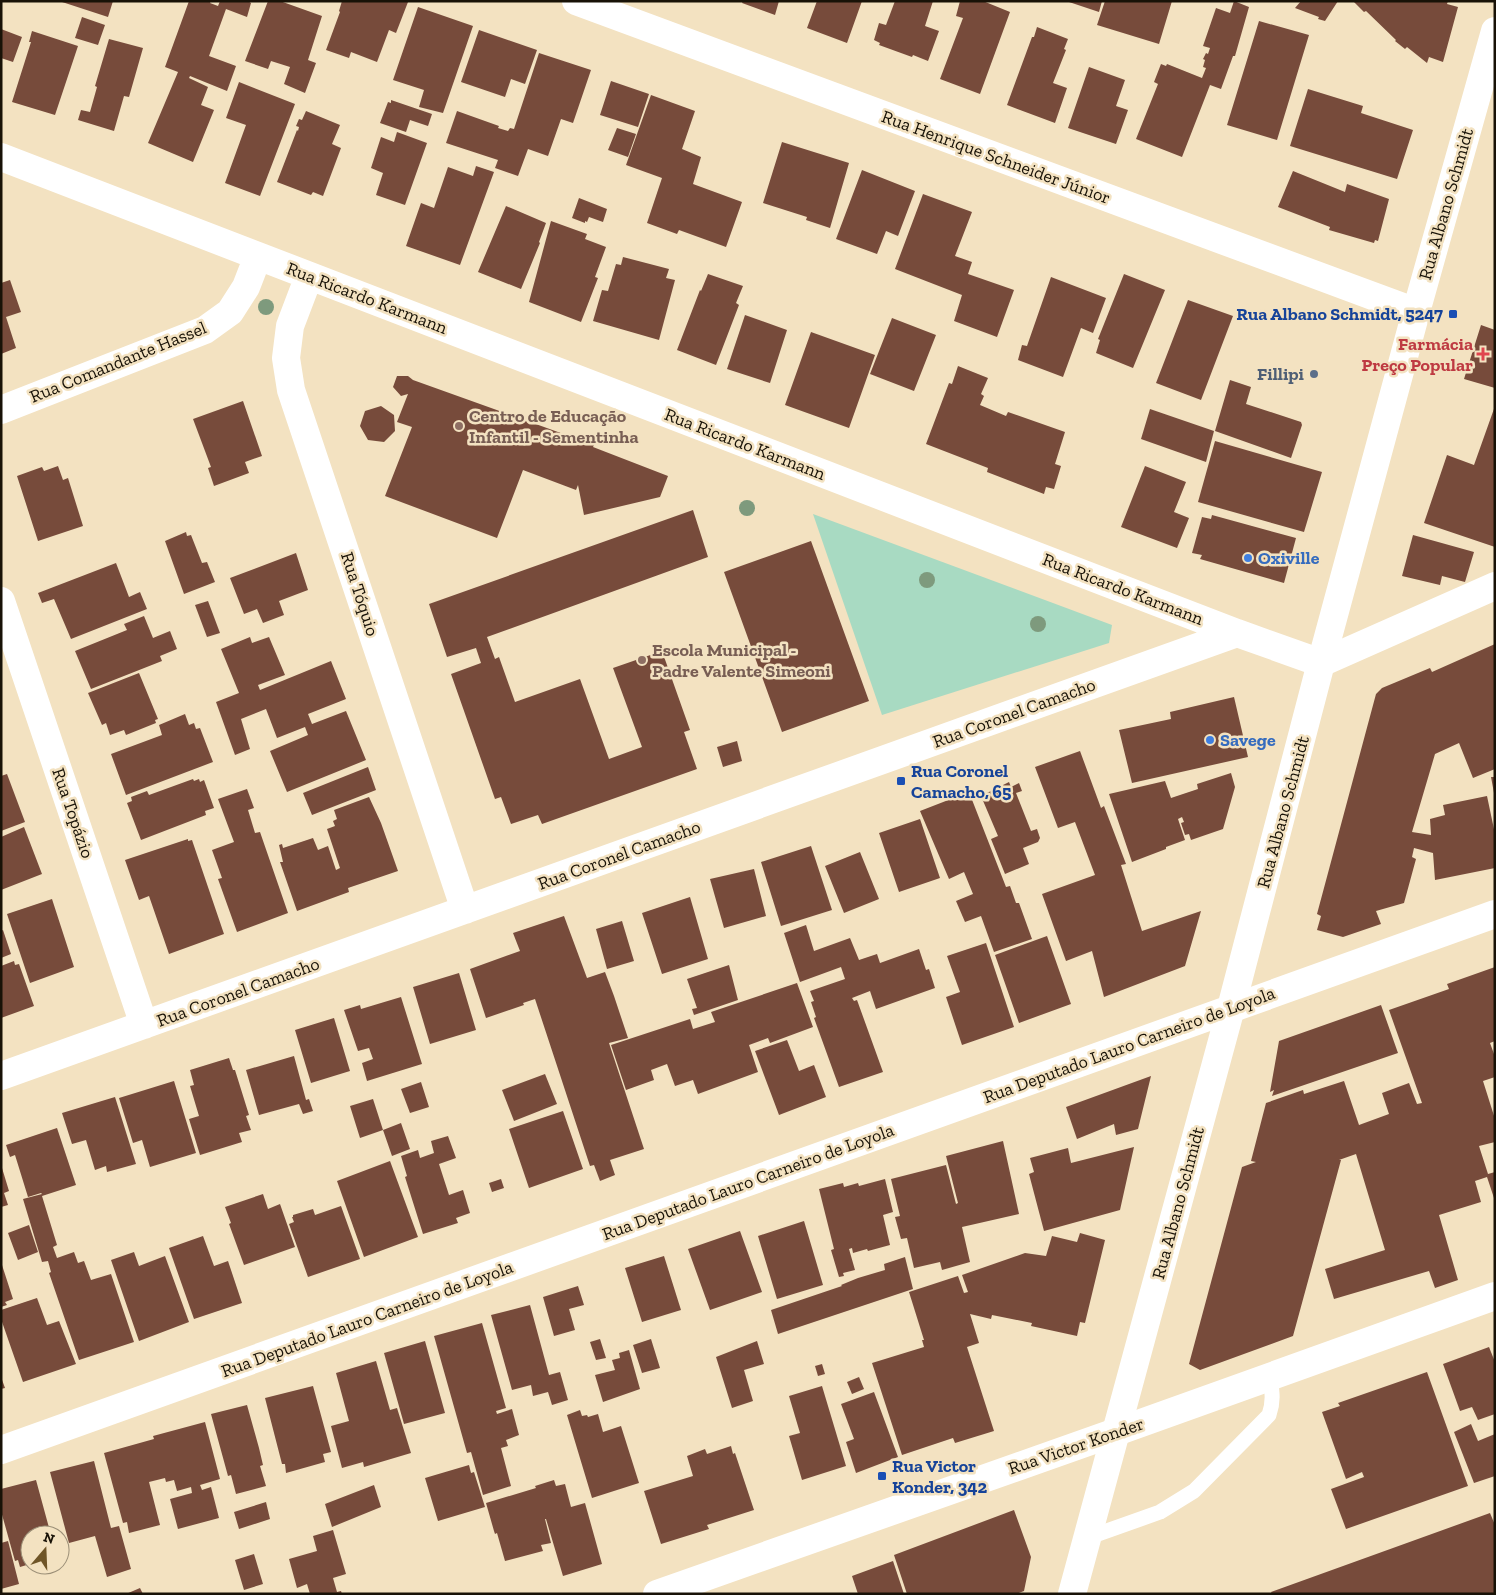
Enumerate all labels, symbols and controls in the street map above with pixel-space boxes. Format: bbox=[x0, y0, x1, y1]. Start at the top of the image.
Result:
street label: Rua Henrique Schneider Júnior bbox=[879, 105, 1113, 209]
street label: Rua Albano Schmidt bbox=[1414, 125, 1478, 282]
street label: Rua Ricardo Karmann bbox=[283, 257, 451, 339]
place label: Rua Albano Schmidt, 5247 bbox=[1236, 303, 1443, 325]
marker: Rua Albano Schmidt, 5247 bbox=[1447, 308, 1459, 320]
street label: Rua Comandante Hassel bbox=[26, 316, 210, 408]
place label: Farmácia Preço Popular bbox=[1362, 333, 1473, 376]
marker: Farmácia Preço Popular bbox=[1477, 348, 1489, 360]
place label: Fillipi bbox=[1257, 363, 1305, 385]
marker: Fillipi bbox=[1308, 368, 1320, 380]
street label: Rua Ricardo Karmann bbox=[661, 403, 829, 485]
place label: Centro de Educação Infantil - Sementinha bbox=[469, 405, 639, 448]
marker: Centro de Educação Infantil - Sementinha bbox=[453, 420, 465, 432]
place label: Oxiville bbox=[1258, 547, 1320, 569]
street label: Rua Ricardo Karmann bbox=[1039, 548, 1207, 630]
street label: Rua Tóquio bbox=[336, 549, 384, 639]
marker: Oxiville bbox=[1242, 552, 1254, 564]
place label: Escola Municipal - Padre Valente Simeoni bbox=[652, 639, 831, 682]
marker: Escola Municipal - Padre Valente Simeoni bbox=[636, 654, 648, 666]
street label: Rua Coronel Camacho bbox=[930, 673, 1098, 753]
place label: Savege bbox=[1220, 729, 1276, 751]
street label: Rua Albano Schmidt bbox=[1252, 733, 1314, 891]
marker: Savege bbox=[1204, 734, 1216, 746]
place label: Rua Coronel Camacho, 65 bbox=[911, 760, 1011, 803]
street label: Rua Topázio bbox=[47, 765, 99, 861]
marker: Rua Coronel Camacho, 65 bbox=[895, 775, 907, 787]
street label: Rua Coronel Camacho bbox=[535, 815, 703, 895]
street label: Rua Coronel Camacho bbox=[154, 952, 322, 1032]
street label: Rua Deputado Lauro Carneiro de Loyola bbox=[980, 982, 1278, 1108]
street label: Rua Deputado Lauro Carneiro de Loyola bbox=[599, 1119, 897, 1245]
street label: Rua Albano Schmidt bbox=[1147, 1124, 1209, 1282]
street label: Rua Deputado Lauro Carneiro de Loyola bbox=[218, 1256, 516, 1382]
street label: Rua Victor Konder bbox=[1005, 1412, 1147, 1480]
place label: Rua Victor Konder, 342 bbox=[892, 1455, 988, 1498]
marker: Rua Victor Konder, 342 bbox=[876, 1470, 888, 1482]
north arrow bbox=[20, 1525, 70, 1575]
text: N bbox=[41, 1528, 57, 1548]

